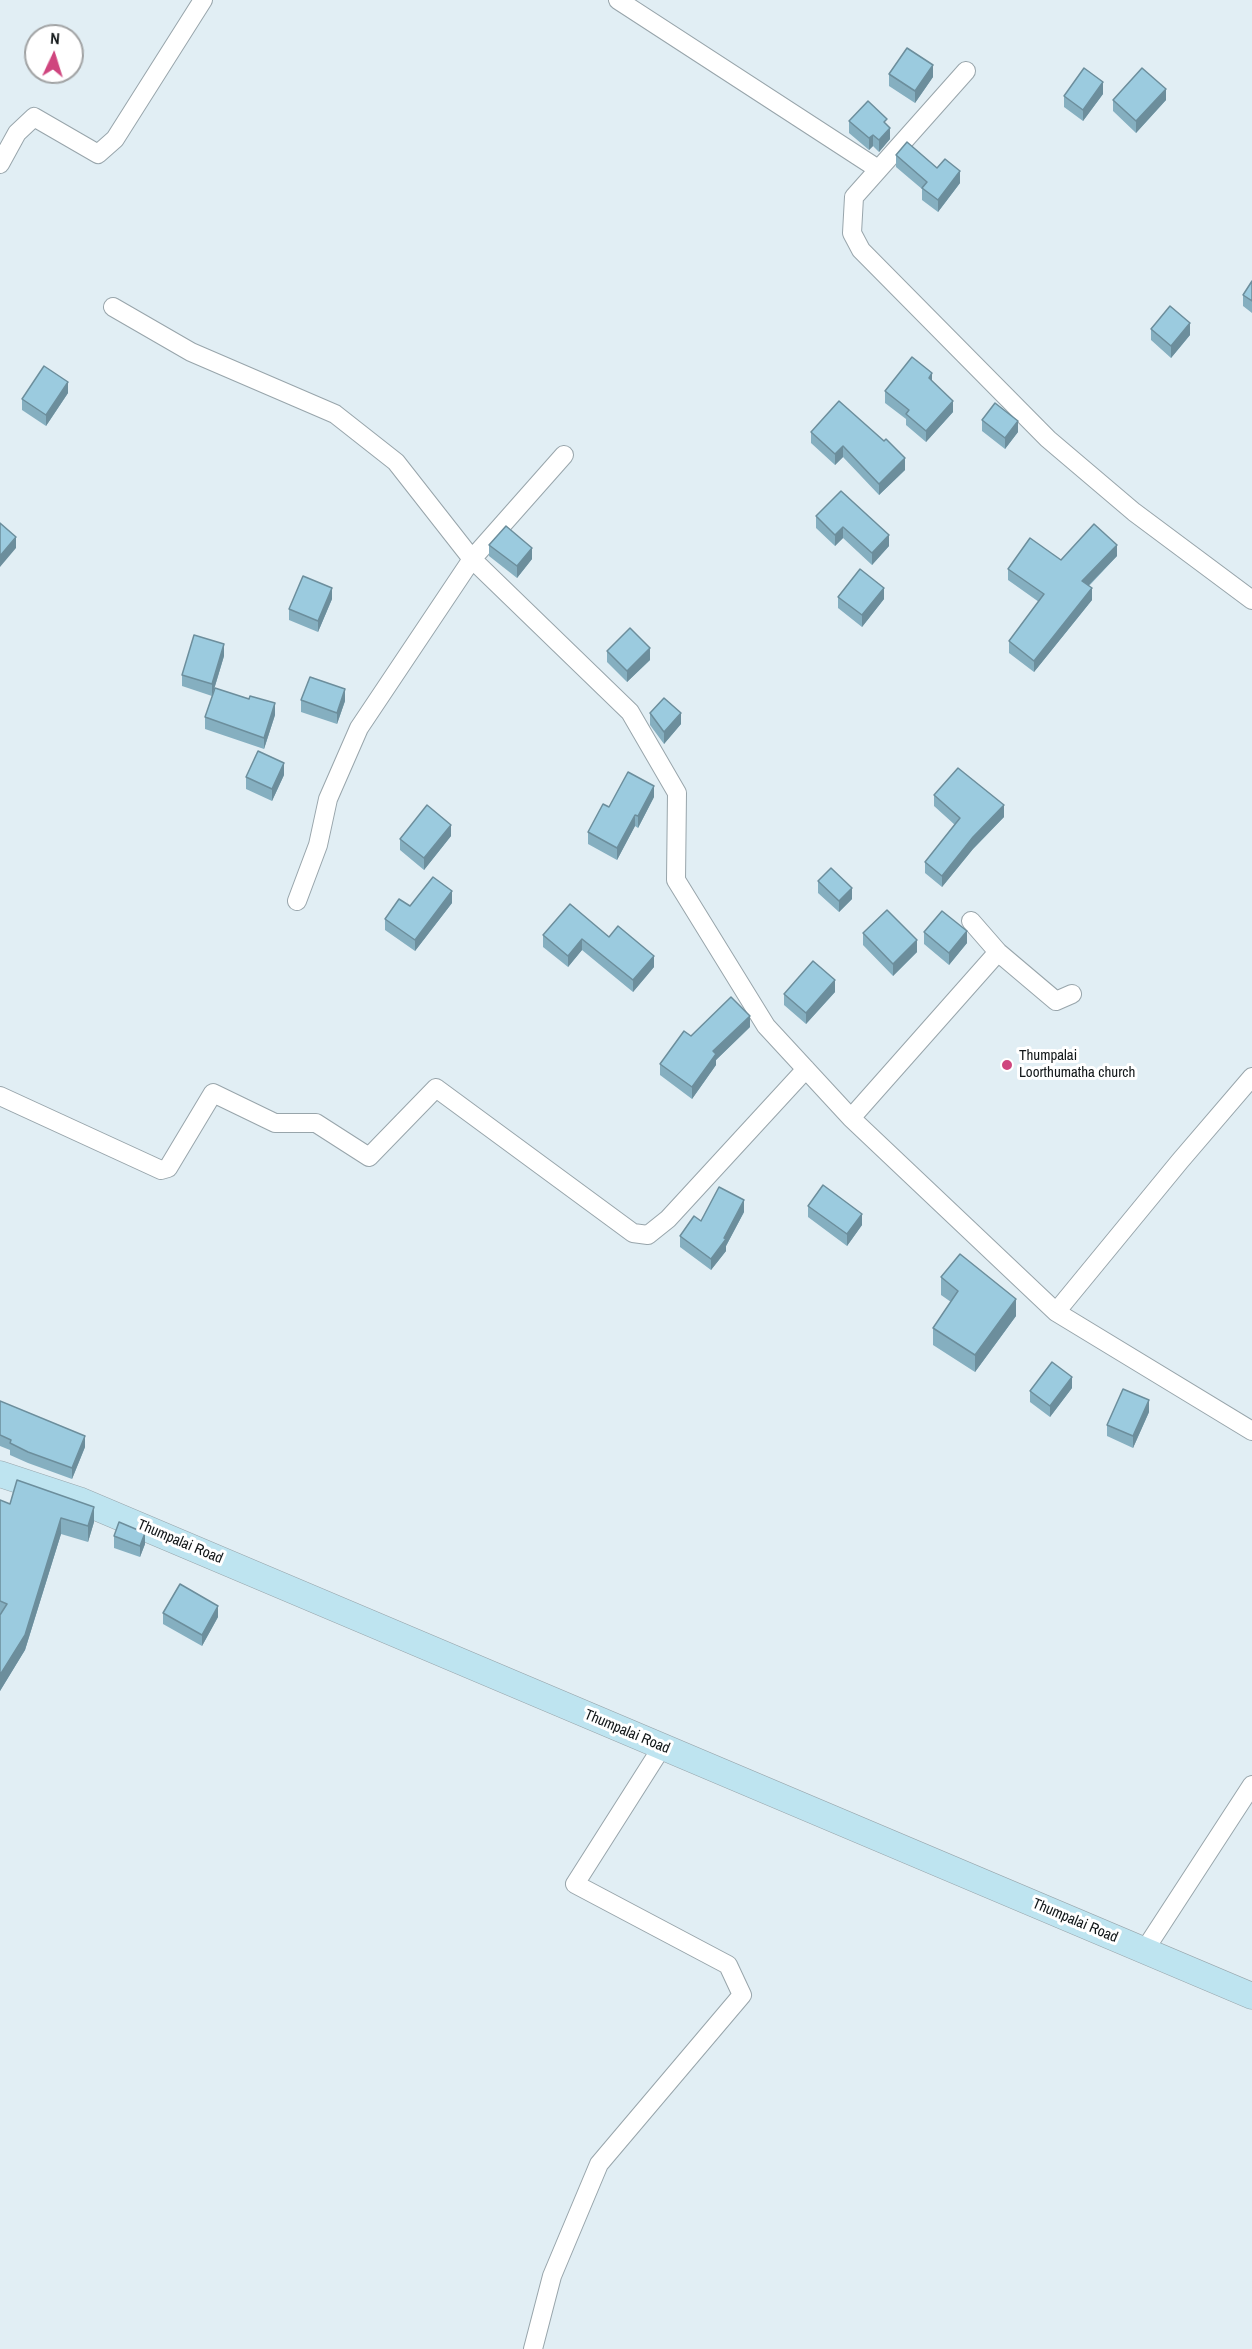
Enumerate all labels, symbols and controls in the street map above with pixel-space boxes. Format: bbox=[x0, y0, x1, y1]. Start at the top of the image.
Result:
north arrow bbox=[24, 24, 84, 84]
text: N bbox=[50, 27, 61, 49]
place label: Thumpalai Loorthumatha church bbox=[1019, 1047, 1135, 1082]
marker: Thumpalai Loorthumatha church bbox=[1000, 1058, 1014, 1072]
street label: Thumpalai Road bbox=[135, 1516, 225, 1568]
street label: Thumpalai Road bbox=[582, 1706, 672, 1758]
street label: Thumpalai Road bbox=[1030, 1895, 1120, 1947]

